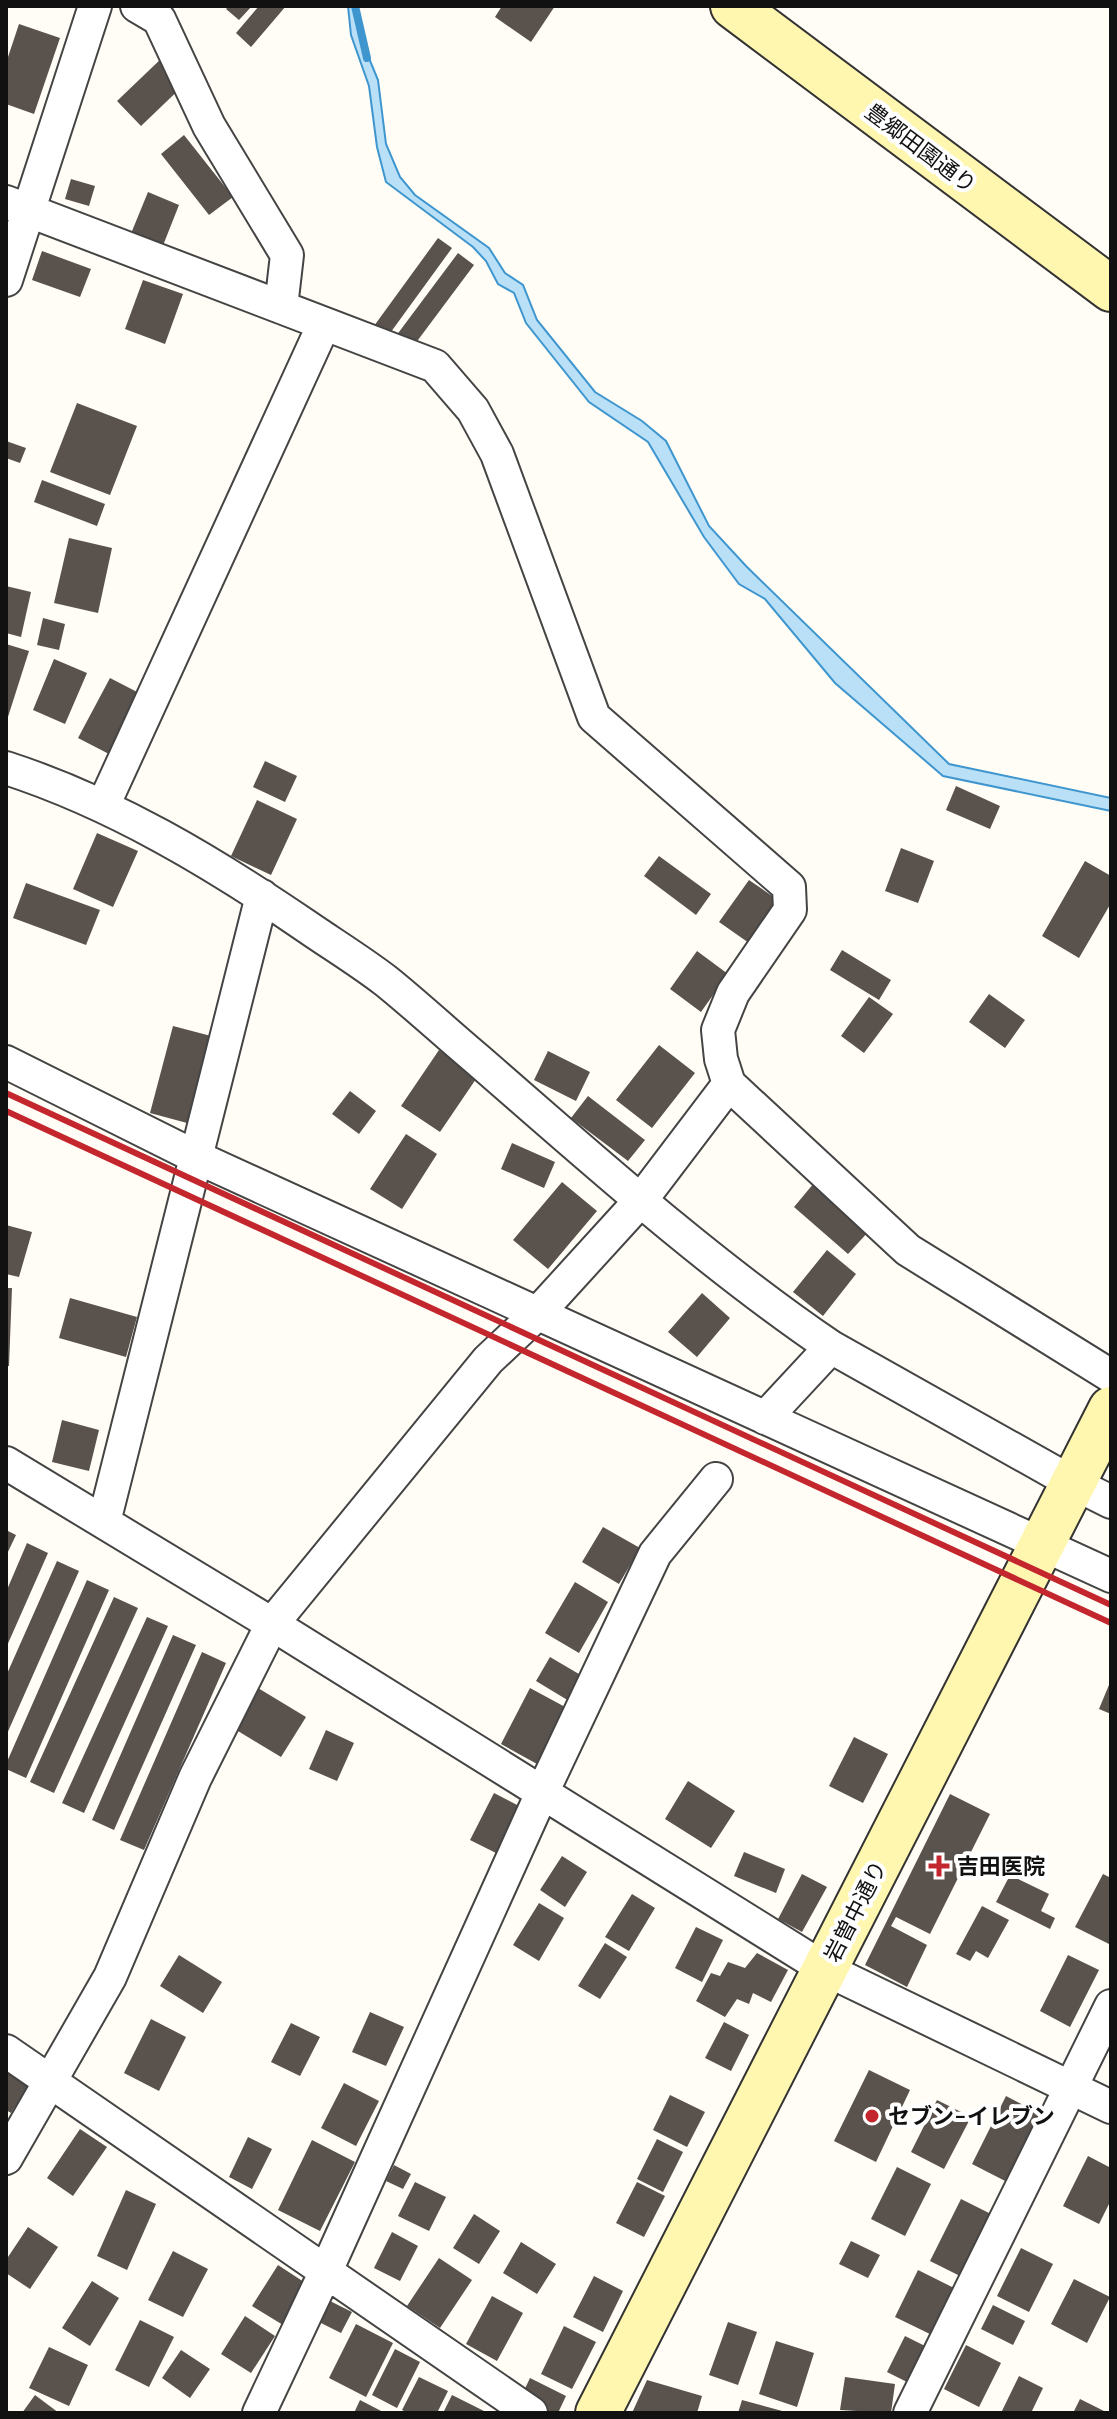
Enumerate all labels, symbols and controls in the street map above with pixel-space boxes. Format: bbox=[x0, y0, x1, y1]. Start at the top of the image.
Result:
street label: 豊郷田園通り bbox=[860, 97, 982, 199]
place label: 吉田医院 bbox=[957, 1852, 1045, 1880]
marker: 吉田医院 bbox=[928, 1855, 950, 1877]
street label: 岩曽中通り bbox=[818, 1856, 892, 1966]
place label: セブン-イレブン bbox=[888, 2102, 1055, 2130]
marker: セブン-イレブン bbox=[863, 2107, 881, 2125]

